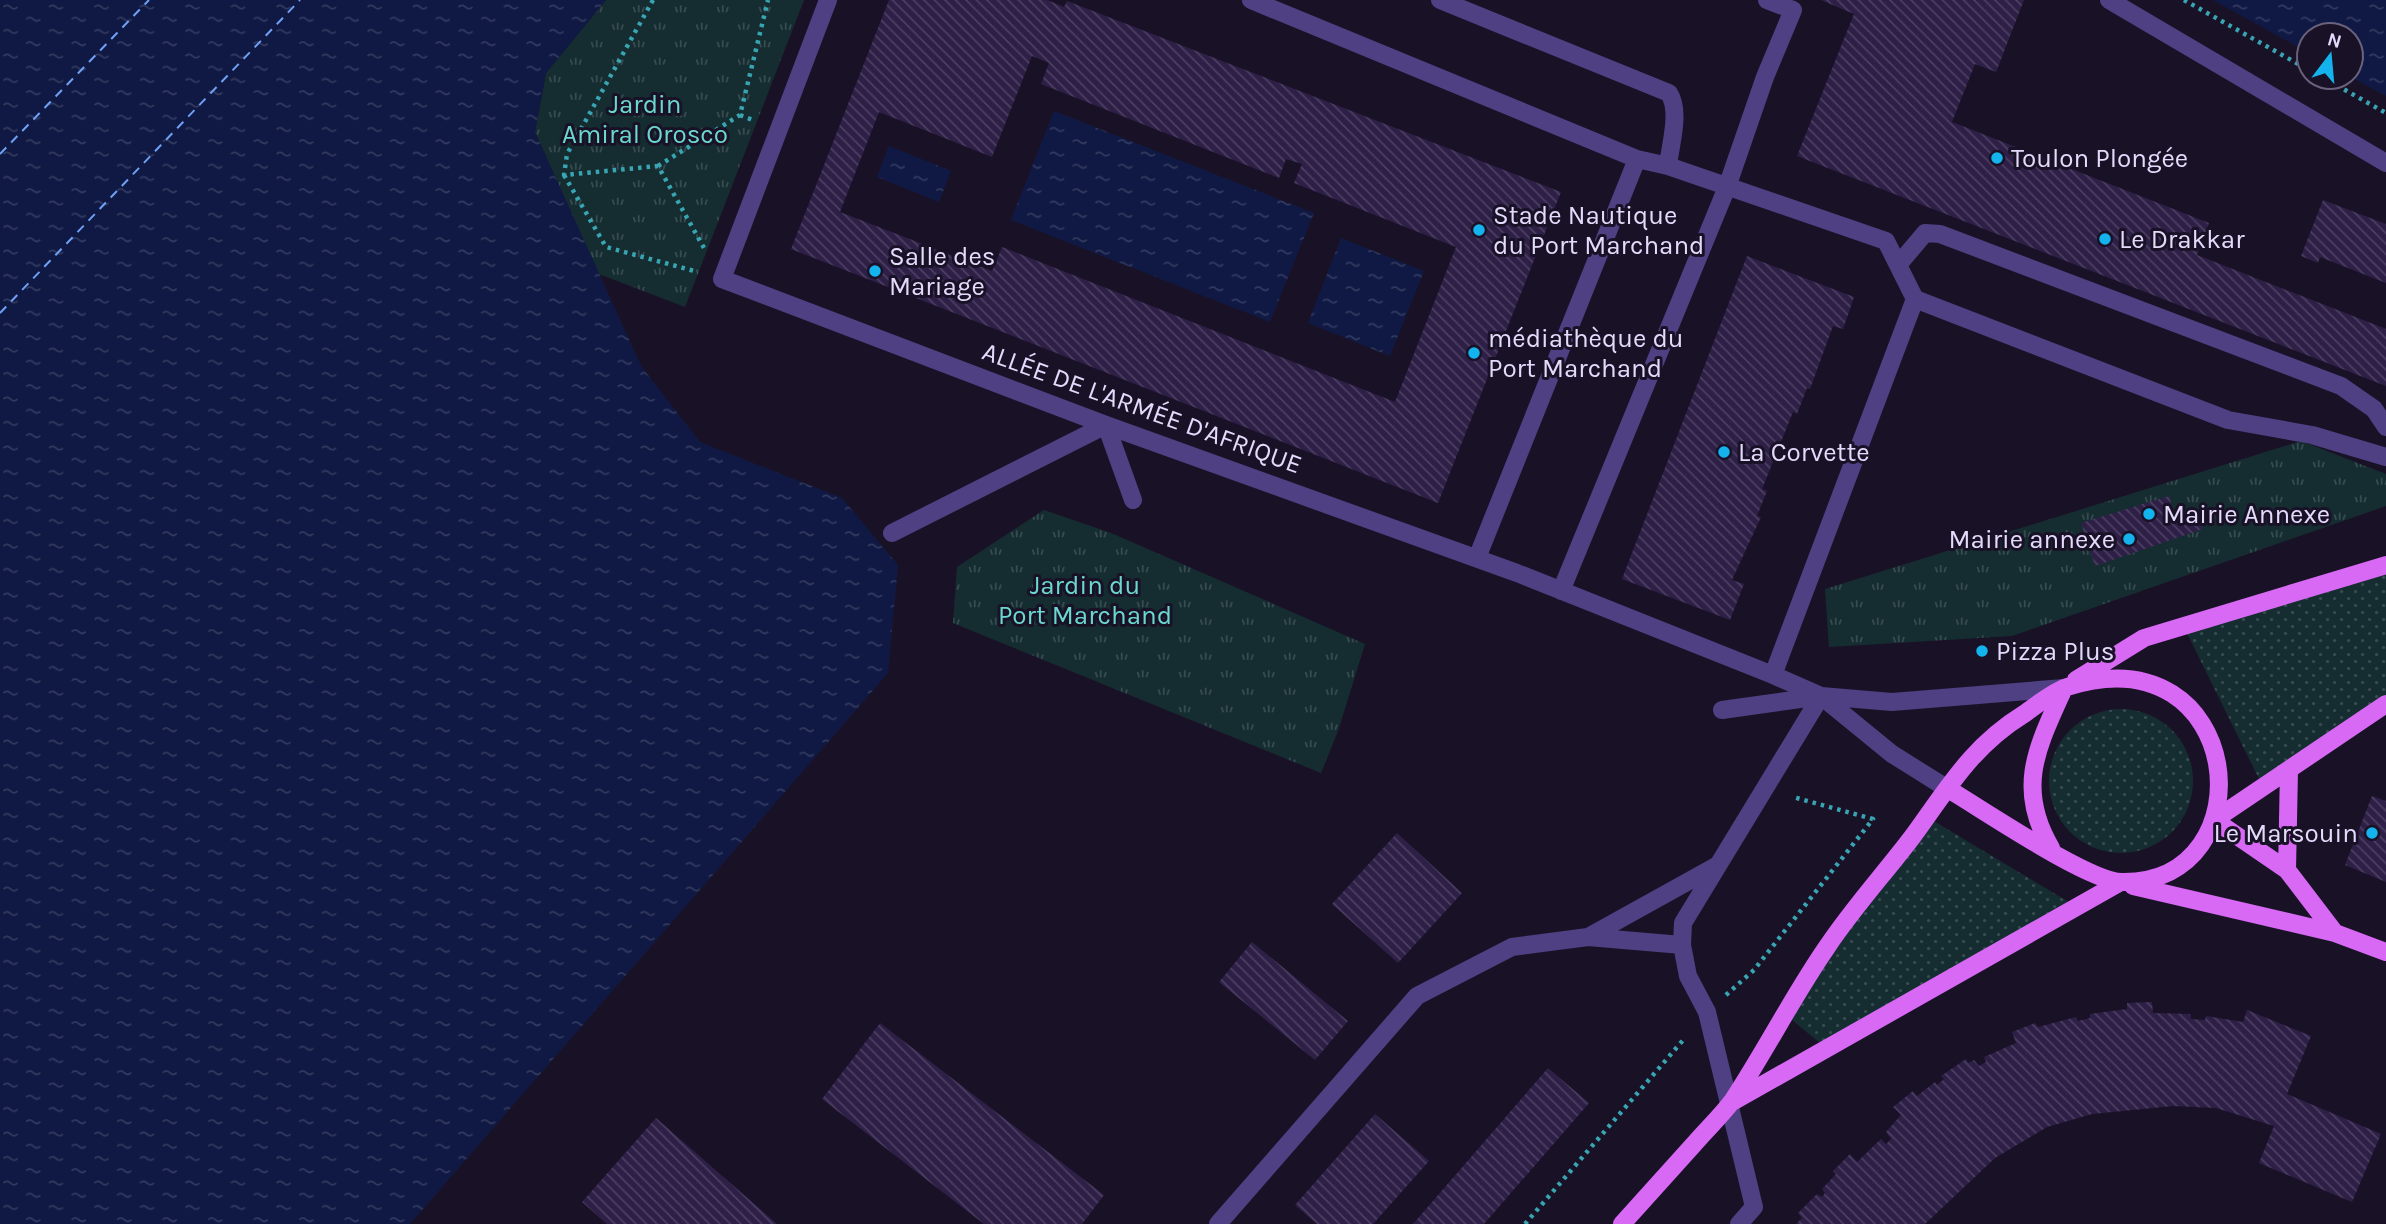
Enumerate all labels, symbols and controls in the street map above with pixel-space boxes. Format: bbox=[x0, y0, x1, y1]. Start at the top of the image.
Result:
north arrow bbox=[2295, 21, 2365, 91]
text: N bbox=[2325, 28, 2344, 53]
park label: Jardin Amiral Orosco bbox=[562, 89, 728, 150]
place label: Toulon Plongée bbox=[2011, 143, 2188, 174]
marker: Toulon Plongée bbox=[1989, 150, 2005, 166]
place label: Stade Nautique du Port Marchand bbox=[1493, 200, 1705, 261]
marker: Stade Nautique du Port Marchand bbox=[1471, 222, 1487, 238]
place label: Le Drakkar bbox=[2119, 224, 2245, 255]
marker: Le Drakkar bbox=[2097, 231, 2113, 247]
place label: Salle des Mariage bbox=[889, 241, 996, 302]
marker: Salle des Mariage bbox=[867, 263, 883, 279]
place label: médiathèque du Port Marchand bbox=[1488, 323, 1684, 384]
street label: ALLÉE DE L'ARMÉE D'AFRIQUE bbox=[978, 335, 1306, 480]
marker: médiathèque du Port Marchand bbox=[1466, 345, 1482, 361]
place label: La Corvette bbox=[1738, 437, 1870, 468]
marker: La Corvette bbox=[1716, 444, 1732, 460]
place label: Mairie Annexe bbox=[2163, 499, 2330, 530]
marker: Mairie Annexe bbox=[2141, 506, 2157, 522]
place label: Mairie annexe bbox=[1949, 524, 2115, 555]
marker: Mairie annexe bbox=[2121, 531, 2137, 547]
park label: Jardin du Port Marchand bbox=[998, 570, 1172, 631]
place label: Pizza Plus bbox=[1996, 636, 2114, 667]
marker: Pizza Plus bbox=[1974, 643, 1990, 659]
place label: Le Marsouin bbox=[2214, 818, 2358, 849]
marker: Le Marsouin bbox=[2364, 825, 2380, 841]

